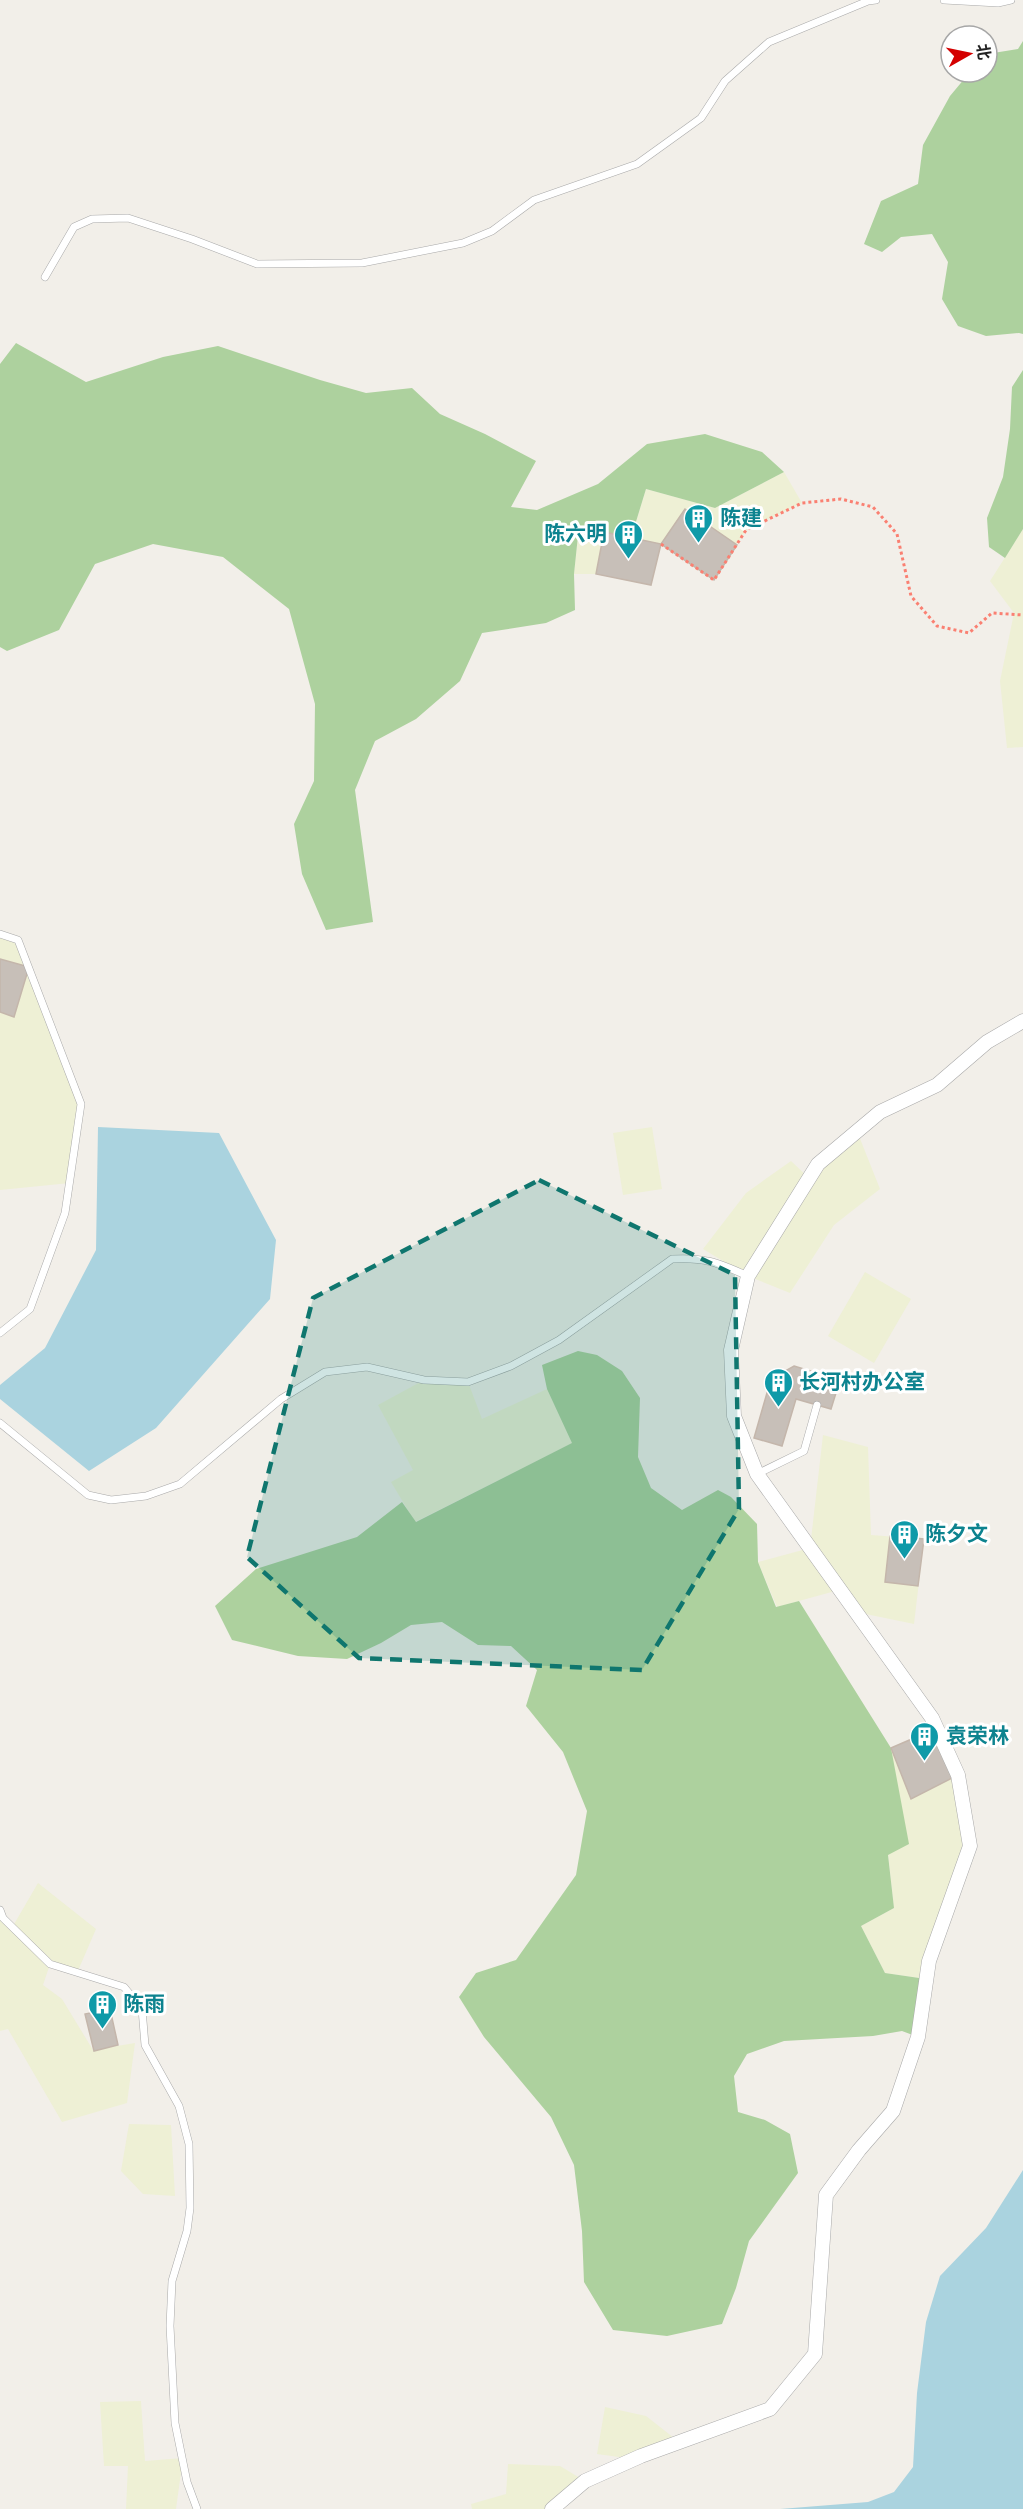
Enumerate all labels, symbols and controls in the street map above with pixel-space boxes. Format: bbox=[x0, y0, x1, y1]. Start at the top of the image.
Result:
north arrow bbox=[939, 24, 999, 84]
text: 北 bbox=[971, 42, 993, 61]
building icon: 陈建 bbox=[683, 502, 715, 544]
place label: 陈建 bbox=[720, 506, 762, 533]
building icon: 陈六明 bbox=[612, 518, 644, 560]
place label: 陈六明 bbox=[544, 522, 607, 549]
building icon: 长河村办公室 bbox=[762, 1366, 794, 1408]
place label: 长河村办公室 bbox=[799, 1370, 925, 1397]
building icon: 陈夕文 bbox=[888, 1518, 920, 1560]
place label: 陈夕文 bbox=[925, 1522, 988, 1549]
building icon: 袁荣林 bbox=[909, 1720, 941, 1762]
place label: 袁荣林 bbox=[946, 1724, 1009, 1751]
building icon: 陈雨 bbox=[86, 1988, 118, 2030]
place label: 陈雨 bbox=[123, 1992, 165, 2019]

